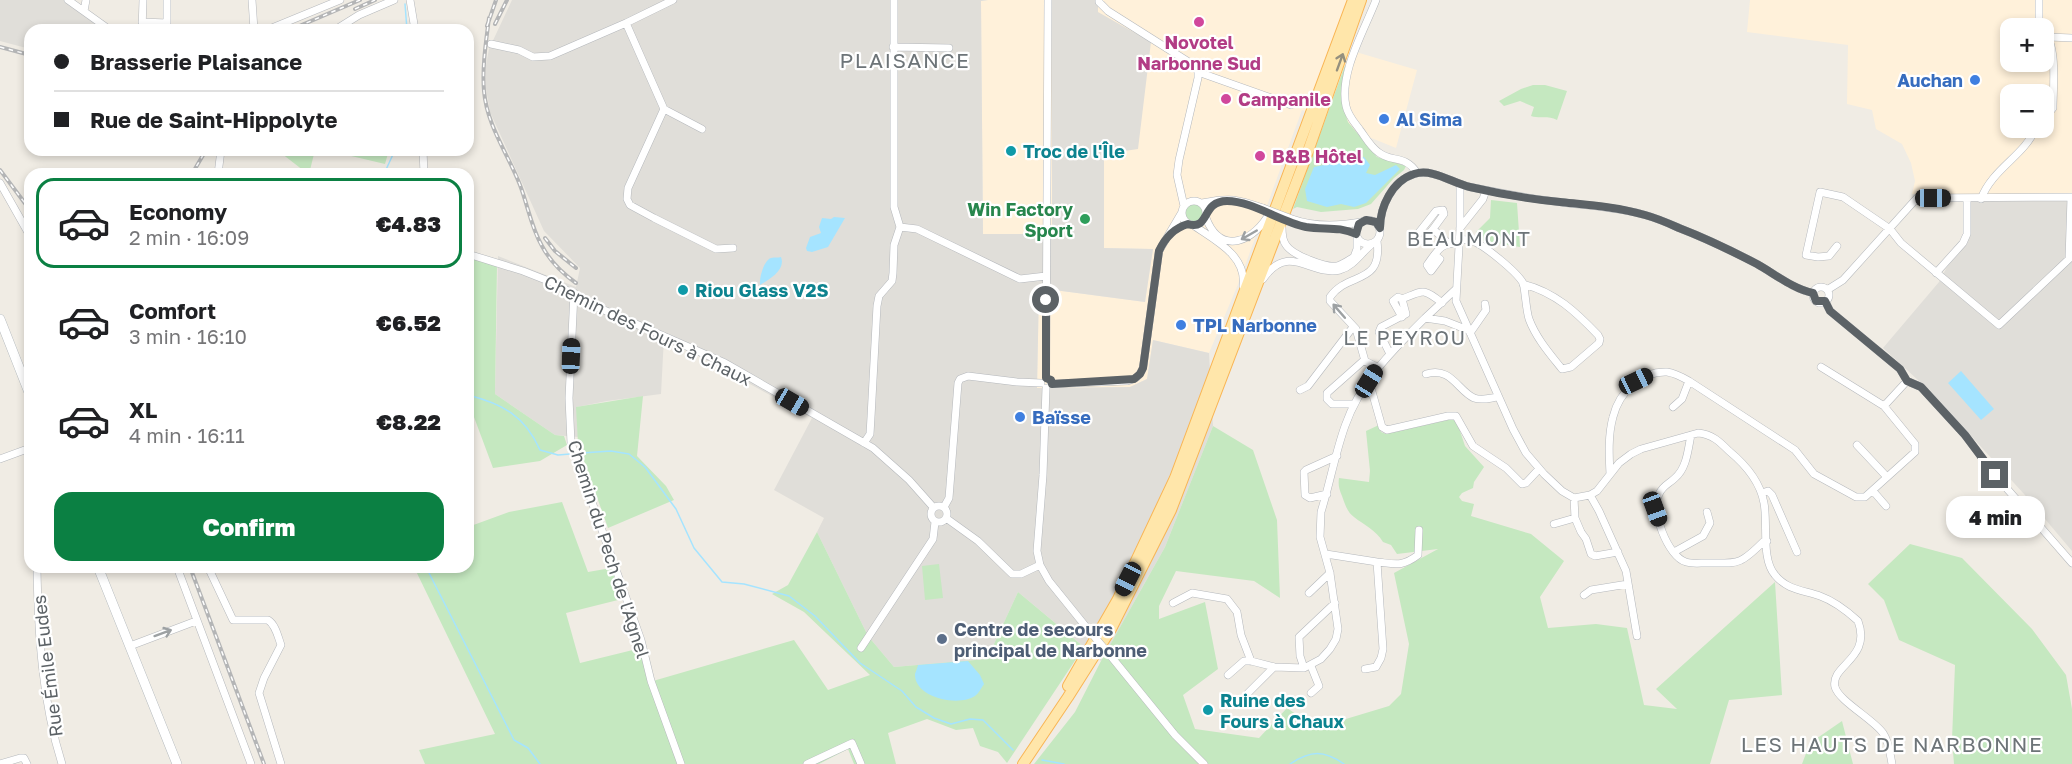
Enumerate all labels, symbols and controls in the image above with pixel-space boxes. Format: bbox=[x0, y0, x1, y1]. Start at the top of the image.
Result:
marker: Novotel Narbonne Sud bbox=[1192, 15, 1206, 29]
map controls bbox=[2000, 18, 2054, 138]
button: + bbox=[2000, 18, 2054, 72]
place label: Novotel Narbonne Sud bbox=[1137, 31, 1261, 74]
district label: PLAISANCE bbox=[840, 47, 970, 73]
text: Brasserie Plaisance bbox=[90, 48, 302, 75]
one-way arrow bbox=[1336, 53, 1347, 72]
place label: Auchan bbox=[1897, 69, 1963, 91]
marker: Auchan bbox=[1968, 73, 1982, 87]
button: − bbox=[2000, 84, 2054, 138]
place label: Campanile bbox=[1238, 88, 1331, 110]
marker: Campanile bbox=[1219, 92, 1233, 106]
text: Rue de Saint-Hippolyte bbox=[90, 106, 338, 133]
place label: Al Sima bbox=[1396, 108, 1462, 130]
marker: Al Sima bbox=[1377, 112, 1391, 126]
place label: Troc de l'Île bbox=[1023, 140, 1125, 162]
marker: Troc de l'Île bbox=[1004, 144, 1018, 158]
place label: B&B Hôtel bbox=[1272, 145, 1363, 167]
marker: B&B Hôtel bbox=[1253, 149, 1267, 163]
car bbox=[1915, 189, 1951, 207]
icon: car bbox=[57, 196, 111, 250]
text: Economy bbox=[129, 198, 227, 225]
place label: Win Factory Sport bbox=[967, 198, 1073, 241]
text: €4.83 bbox=[376, 210, 441, 237]
marker: Win Factory Sport bbox=[1078, 212, 1092, 226]
text: 2 min · 16:09 bbox=[129, 225, 249, 249]
district label: BEAUMONT bbox=[1407, 226, 1531, 250]
one-way arrow bbox=[1240, 229, 1257, 241]
street label: Chemin des Fours à Chaux bbox=[541, 270, 755, 390]
place label: Riou Glass V2S bbox=[695, 279, 829, 301]
marker: Riou Glass V2S bbox=[676, 283, 690, 297]
route start bbox=[1032, 286, 1059, 313]
icon: car bbox=[57, 295, 111, 349]
text: Comfort bbox=[129, 297, 216, 324]
one-way arrow bbox=[1332, 303, 1345, 319]
text: €6.52 bbox=[376, 309, 441, 336]
place label: TPL Narbonne bbox=[1193, 314, 1317, 336]
marker: TPL Narbonne bbox=[1174, 318, 1188, 332]
text: 3 min · 16:10 bbox=[129, 324, 247, 348]
district label: LE PEYROU bbox=[1343, 325, 1467, 349]
car bbox=[561, 338, 581, 374]
car bbox=[1352, 361, 1386, 401]
car bbox=[1616, 365, 1656, 397]
car bbox=[772, 385, 812, 419]
icon: car bbox=[57, 394, 111, 448]
text: XL bbox=[129, 396, 157, 423]
place label: Baïsse bbox=[1032, 406, 1091, 428]
text: €8.22 bbox=[376, 408, 441, 435]
marker: Baïsse bbox=[1013, 410, 1027, 424]
text: 4 min · 16:11 bbox=[129, 423, 245, 447]
street label: Chemin du Pech de l'Agnel bbox=[563, 437, 655, 661]
route end bbox=[1981, 461, 2008, 488]
car bbox=[1640, 489, 1670, 529]
button: Confirm bbox=[54, 492, 444, 561]
callout: 4 min bbox=[1946, 496, 2044, 538]
text: 4 min bbox=[1969, 505, 2022, 529]
car bbox=[1112, 559, 1144, 599]
street label: Rue Émile Eudes bbox=[27, 594, 67, 738]
place label: Centre de secours principal de Narbonne bbox=[954, 618, 1147, 661]
one-way arrow bbox=[153, 627, 172, 638]
marker: Centre de secours principal de Narbonne bbox=[935, 632, 949, 646]
place label: Ruine des Fours à Chaux bbox=[1220, 689, 1344, 732]
marker: Ruine des Fours à Chaux bbox=[1201, 703, 1215, 717]
district label: LES HAUTS DE NARBONNE bbox=[1741, 731, 2043, 757]

